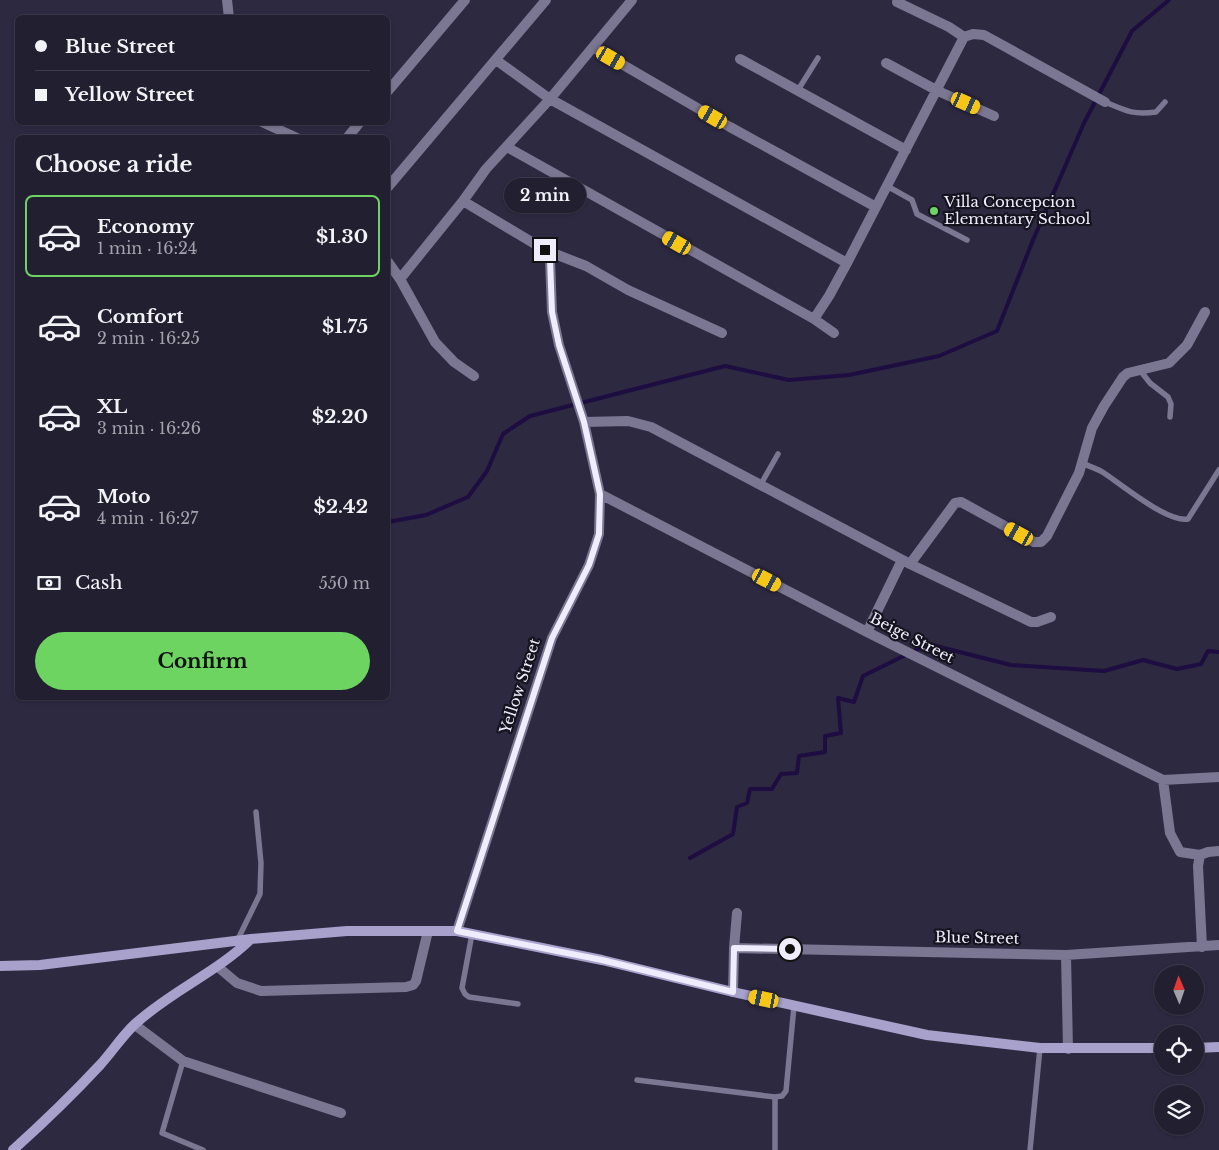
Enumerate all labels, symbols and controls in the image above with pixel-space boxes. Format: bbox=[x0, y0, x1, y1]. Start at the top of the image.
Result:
text: Blue Street bbox=[65, 35, 175, 58]
car bbox=[594, 44, 627, 72]
text: Yellow Street bbox=[65, 83, 194, 106]
car bbox=[949, 90, 982, 116]
car bbox=[696, 103, 729, 131]
text: Choose a ride bbox=[35, 151, 192, 178]
callout: 2 min bbox=[504, 178, 586, 212]
text: 2 min bbox=[520, 185, 570, 205]
place label: Villa Concepcion Elementary School bbox=[943, 192, 1091, 228]
marker: Villa Concepcion Elementary School bbox=[928, 205, 940, 217]
icon: car bbox=[37, 214, 82, 259]
text: Economy bbox=[97, 215, 194, 238]
text: $1.30 bbox=[316, 225, 368, 248]
car bbox=[660, 229, 693, 257]
text: 1 min · 16:24 bbox=[97, 238, 197, 258]
route end bbox=[534, 239, 556, 261]
icon: car bbox=[37, 304, 82, 349]
text: Comfort bbox=[97, 305, 184, 328]
text: $1.75 bbox=[322, 315, 368, 338]
text: 2 min · 16:25 bbox=[97, 328, 200, 348]
icon: car bbox=[37, 394, 82, 439]
text: XL bbox=[97, 395, 127, 418]
text: $2.20 bbox=[312, 405, 368, 428]
text: 3 min · 16:26 bbox=[97, 418, 201, 438]
icon: car bbox=[37, 484, 82, 529]
text: Moto bbox=[97, 485, 151, 508]
text: $2.42 bbox=[313, 495, 368, 518]
text: 4 min · 16:27 bbox=[97, 508, 198, 528]
car bbox=[1002, 520, 1035, 548]
car bbox=[750, 566, 783, 594]
icon: cash bbox=[35, 569, 63, 597]
text: Cash bbox=[75, 571, 122, 594]
text: 550 m bbox=[319, 573, 370, 593]
street label: Beige Street bbox=[867, 608, 958, 667]
button: Confirm bbox=[35, 632, 370, 690]
street label: Yellow Street bbox=[495, 635, 544, 737]
street label: Blue Street bbox=[935, 927, 1020, 948]
route start bbox=[779, 938, 801, 960]
north arrow bbox=[1154, 965, 1204, 1015]
map controls bbox=[1154, 965, 1204, 1135]
car bbox=[747, 989, 780, 1009]
button: locate bbox=[1154, 1025, 1204, 1075]
button: layers bbox=[1154, 1085, 1204, 1135]

